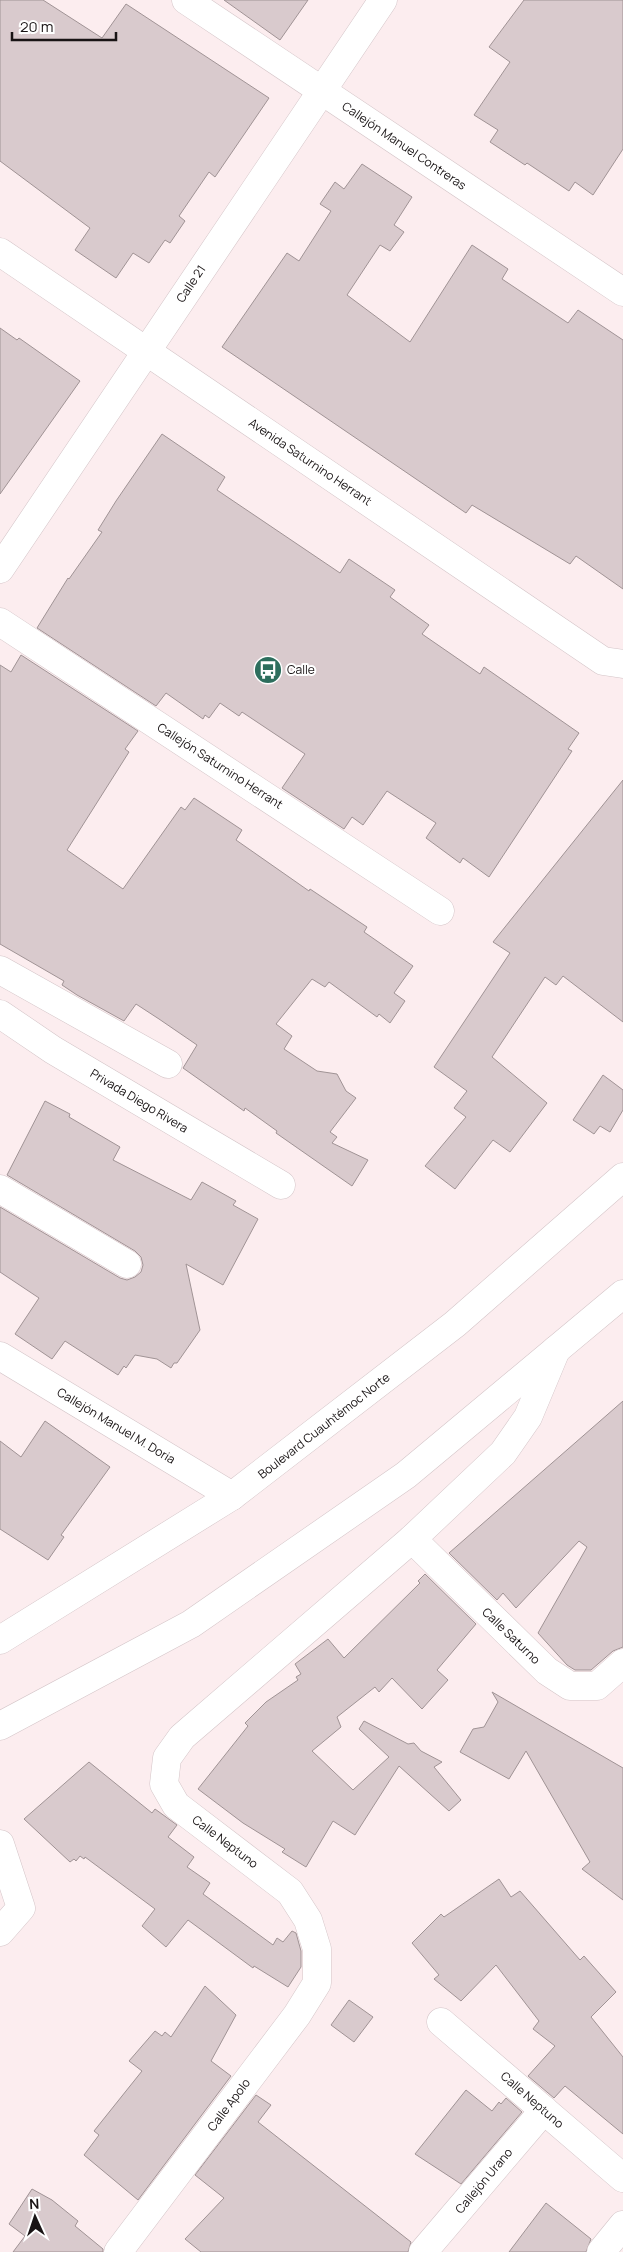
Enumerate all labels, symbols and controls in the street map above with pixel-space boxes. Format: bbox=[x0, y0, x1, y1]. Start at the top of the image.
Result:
scale bar bbox=[12, 10, 116, 42]
text: 20 m bbox=[20, 16, 53, 37]
street label: Callejón Manuel Contreras bbox=[339, 98, 470, 194]
street label: Calle 21 bbox=[172, 262, 209, 306]
street label: Avenida Saturnino Herrant bbox=[245, 414, 375, 509]
bus stop icon: Calle bbox=[253, 655, 283, 685]
place label: Calle bbox=[287, 661, 315, 678]
street label: Callejón Saturnino Herrant bbox=[154, 719, 287, 813]
street label: Privada Diego Rivera bbox=[87, 1065, 191, 1137]
street label: Boulevard Cuauhtémoc Norte bbox=[254, 1369, 393, 1482]
street label: Callejón Manuel M. Doria bbox=[54, 1383, 179, 1468]
street label: Calle Saturno bbox=[479, 1604, 544, 1668]
street label: Calle Neptuno bbox=[189, 1811, 262, 1872]
street label: Calle Neptuno bbox=[497, 2067, 568, 2132]
street label: Calle Apolo bbox=[203, 2075, 254, 2135]
street label: Callejón Urano bbox=[451, 2144, 516, 2217]
north arrow bbox=[10, 2192, 60, 2242]
text: N bbox=[29, 2194, 40, 2213]

